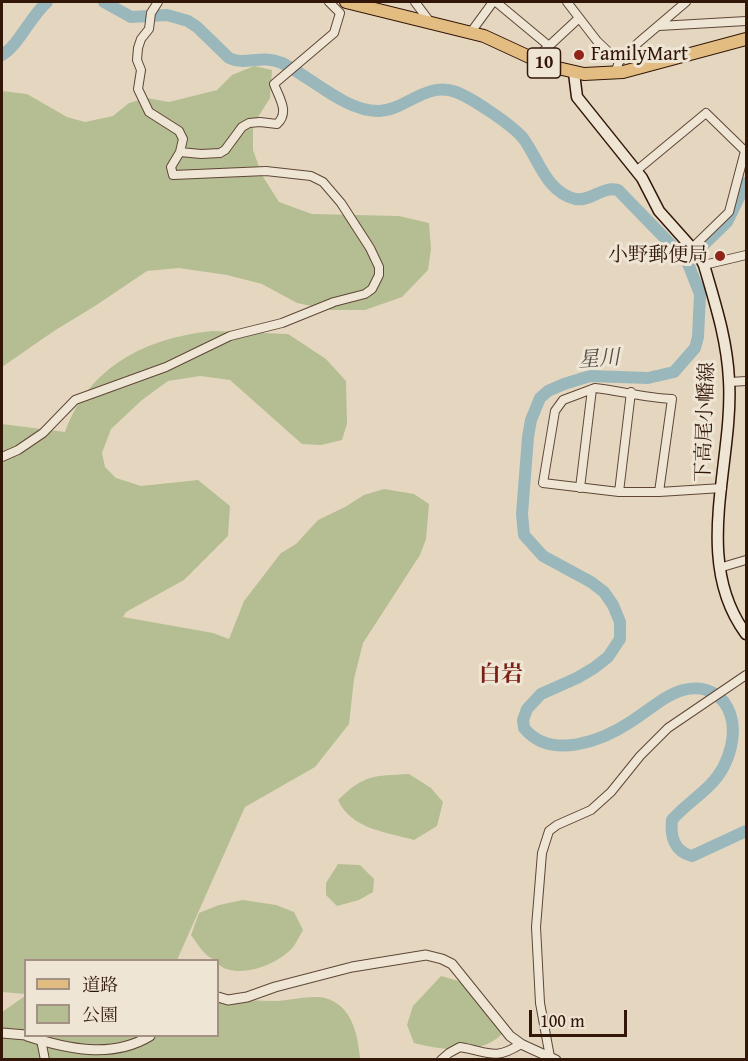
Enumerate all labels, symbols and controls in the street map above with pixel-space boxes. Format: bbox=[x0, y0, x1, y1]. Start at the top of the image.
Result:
place label: FamilyMart bbox=[591, 43, 688, 67]
road number: 10 bbox=[528, 48, 560, 78]
marker: FamilyMart bbox=[572, 48, 586, 62]
place label: 小野郵便局 bbox=[608, 244, 708, 268]
marker: 小野郵便局 bbox=[713, 249, 727, 263]
water label: 星川 bbox=[577, 346, 621, 374]
street label: 下高尾小幡線 bbox=[692, 362, 720, 482]
district label: 白岩 bbox=[479, 662, 523, 688]
legend bbox=[24, 959, 219, 1037]
text: 道路 bbox=[82, 971, 118, 998]
scale bar bbox=[532, 998, 630, 1036]
text: 公園 bbox=[82, 1001, 118, 1028]
text: 100 m bbox=[540, 1007, 585, 1034]

